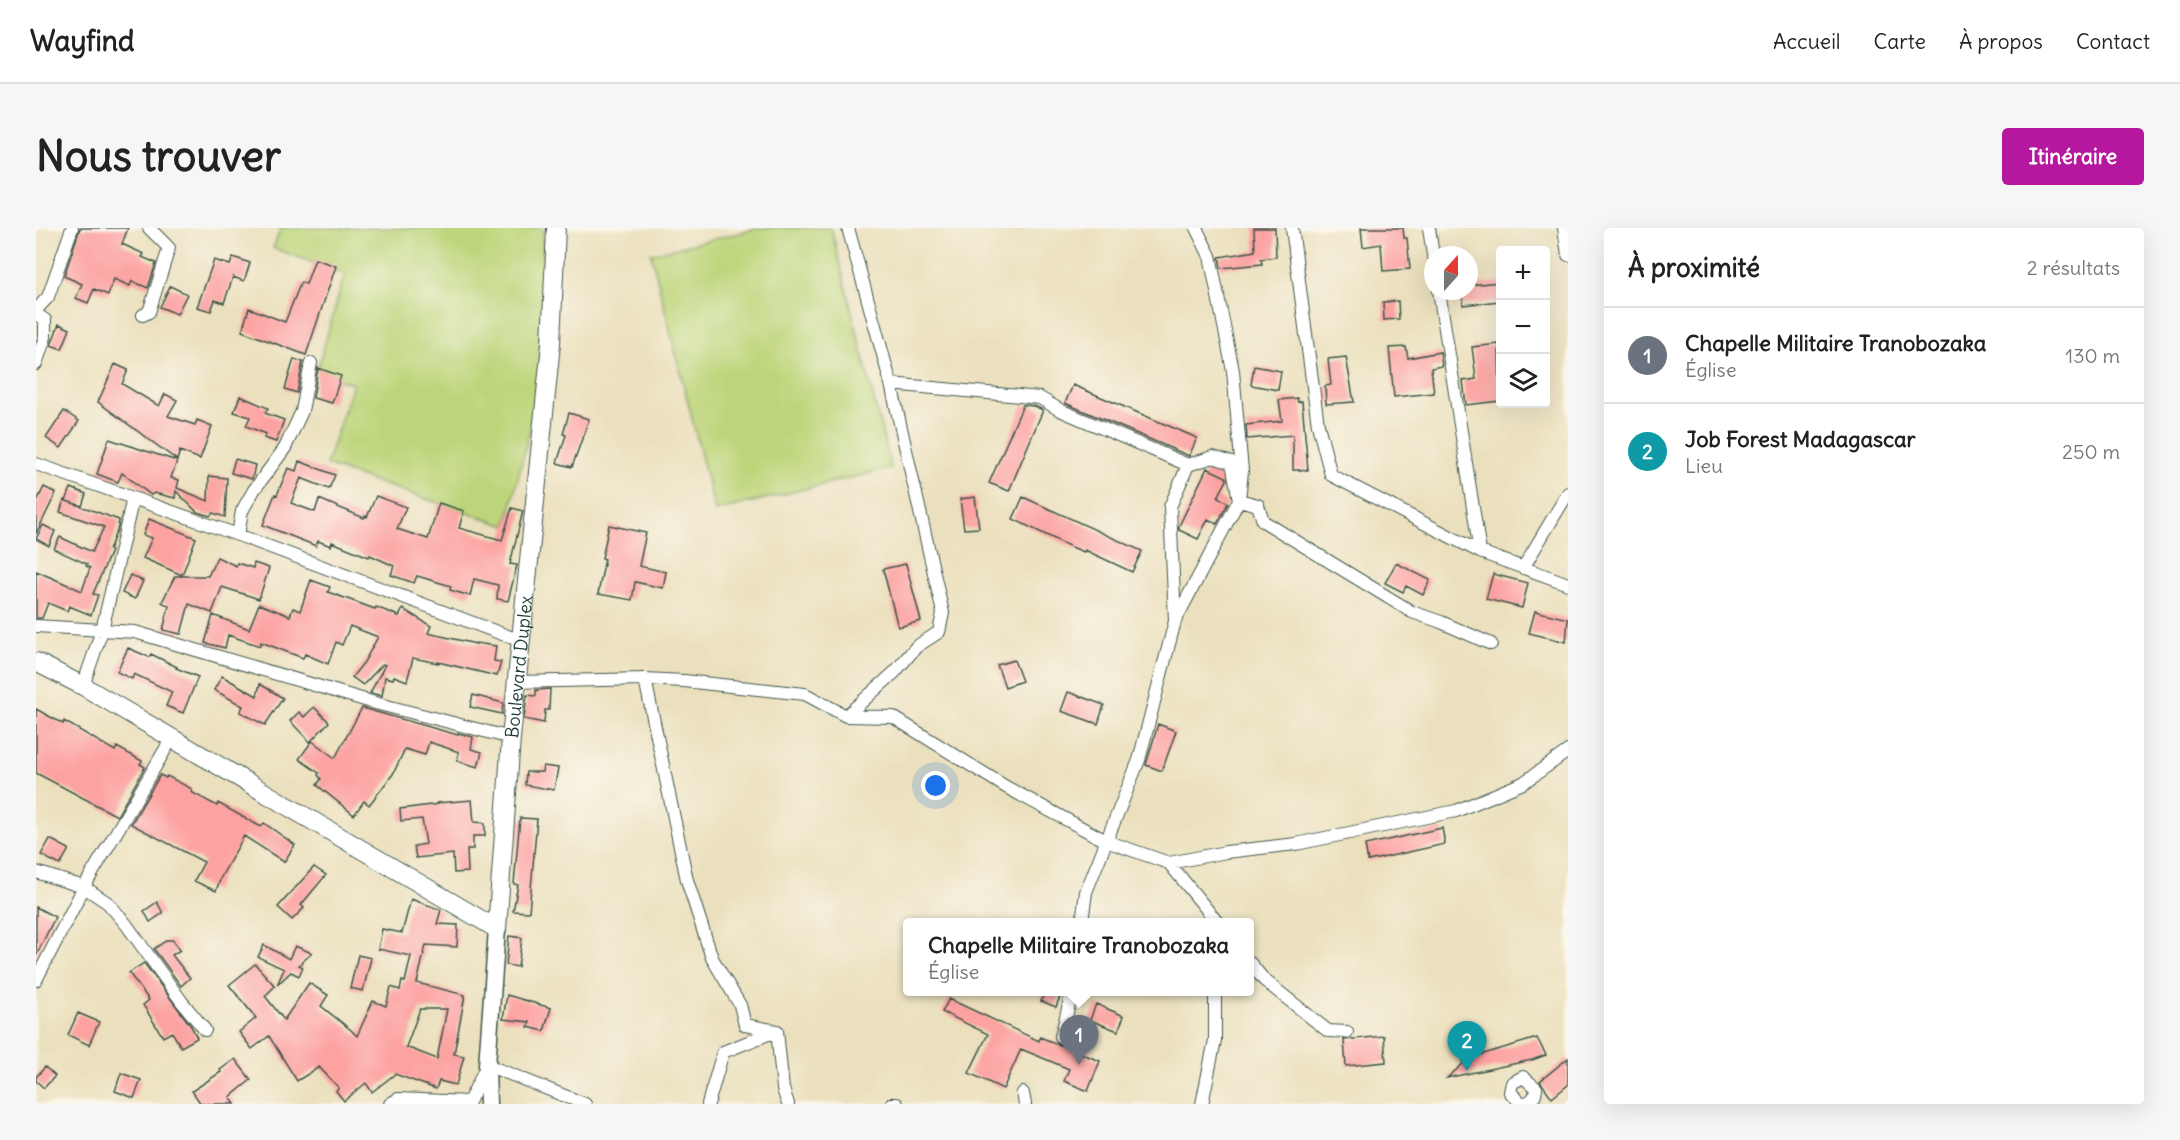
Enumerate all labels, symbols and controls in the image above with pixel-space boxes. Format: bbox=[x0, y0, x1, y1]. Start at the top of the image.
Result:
text: Wayfind bbox=[30, 23, 134, 59]
text: Accueil bbox=[1773, 28, 1841, 55]
text: Carte bbox=[1874, 28, 1926, 55]
text: À propos bbox=[1959, 28, 2043, 55]
text: Contact bbox=[2076, 28, 2150, 55]
button: Itinéraire bbox=[2002, 128, 2144, 185]
text: Nous trouver bbox=[36, 130, 281, 182]
north arrow bbox=[1424, 246, 1478, 300]
map controls bbox=[1496, 246, 1550, 408]
button: + bbox=[1496, 246, 1550, 300]
text: À proximité bbox=[1628, 251, 1760, 284]
text: 2 résultats bbox=[2027, 255, 2120, 280]
button: − bbox=[1496, 300, 1550, 354]
text: Chapelle Militaire Tranobozaka bbox=[1685, 329, 1986, 357]
text: 1 bbox=[1644, 343, 1651, 368]
text: 130 m bbox=[2065, 343, 2120, 368]
button: layers bbox=[1496, 354, 1550, 408]
text: Église bbox=[1685, 357, 1736, 382]
text: Job Forest Madagascar bbox=[1685, 425, 1916, 453]
text: 2 bbox=[1642, 439, 1653, 464]
text: 250 m bbox=[2062, 439, 2120, 464]
text: Lieu bbox=[1685, 453, 1723, 478]
street label: Boulevard Duplex bbox=[500, 594, 537, 739]
your location bbox=[921, 771, 950, 800]
popup bbox=[903, 918, 1254, 996]
text: Chapelle Militaire Tranobozaka bbox=[928, 931, 1229, 959]
text: Église bbox=[928, 959, 979, 984]
pin: 1 bbox=[1060, 1016, 1098, 1065]
pin: 2 bbox=[1448, 1022, 1486, 1071]

